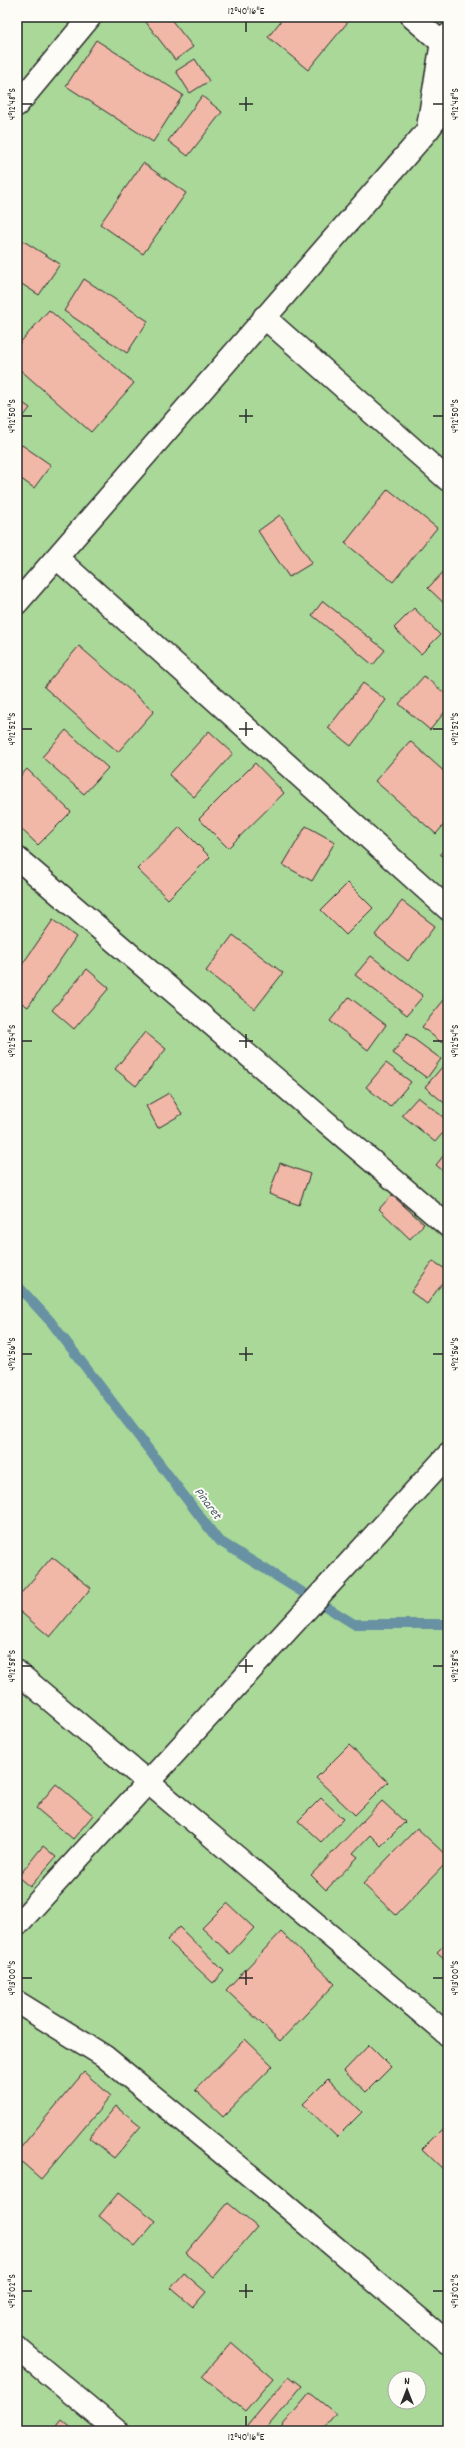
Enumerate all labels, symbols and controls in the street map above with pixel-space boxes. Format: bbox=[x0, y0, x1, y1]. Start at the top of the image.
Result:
text: 12°40'16"E bbox=[228, 5, 265, 19]
text: 4°12'48"S bbox=[6, 88, 20, 120]
text: 4°12'48"S bbox=[449, 88, 463, 120]
text: 4°12'50"S bbox=[6, 399, 20, 433]
text: 4°12'50"S bbox=[449, 399, 463, 433]
text: 4°12'52"S bbox=[6, 713, 20, 745]
text: 4°12'52"S bbox=[449, 713, 463, 745]
text: 4°12'54"S bbox=[6, 1025, 20, 1057]
text: 4°12'54"S bbox=[449, 1025, 463, 1057]
text: 4°12'56"S bbox=[6, 1337, 20, 1371]
text: 4°12'56"S bbox=[449, 1337, 463, 1371]
water label: Pinaret bbox=[189, 1484, 226, 1525]
text: 4°12'58"S bbox=[6, 1650, 20, 1682]
text: 4°12'58"S bbox=[449, 1650, 463, 1682]
text: 4°13'00"S bbox=[6, 1961, 20, 1995]
text: 4°13'00"S bbox=[449, 1961, 463, 1995]
text: 4°13'02"S bbox=[6, 2274, 20, 2308]
text: 4°13'02"S bbox=[449, 2274, 463, 2308]
north arrow bbox=[387, 2370, 427, 2410]
text: N bbox=[404, 2374, 410, 2390]
text: 12°40'16"E bbox=[228, 2431, 265, 2445]

